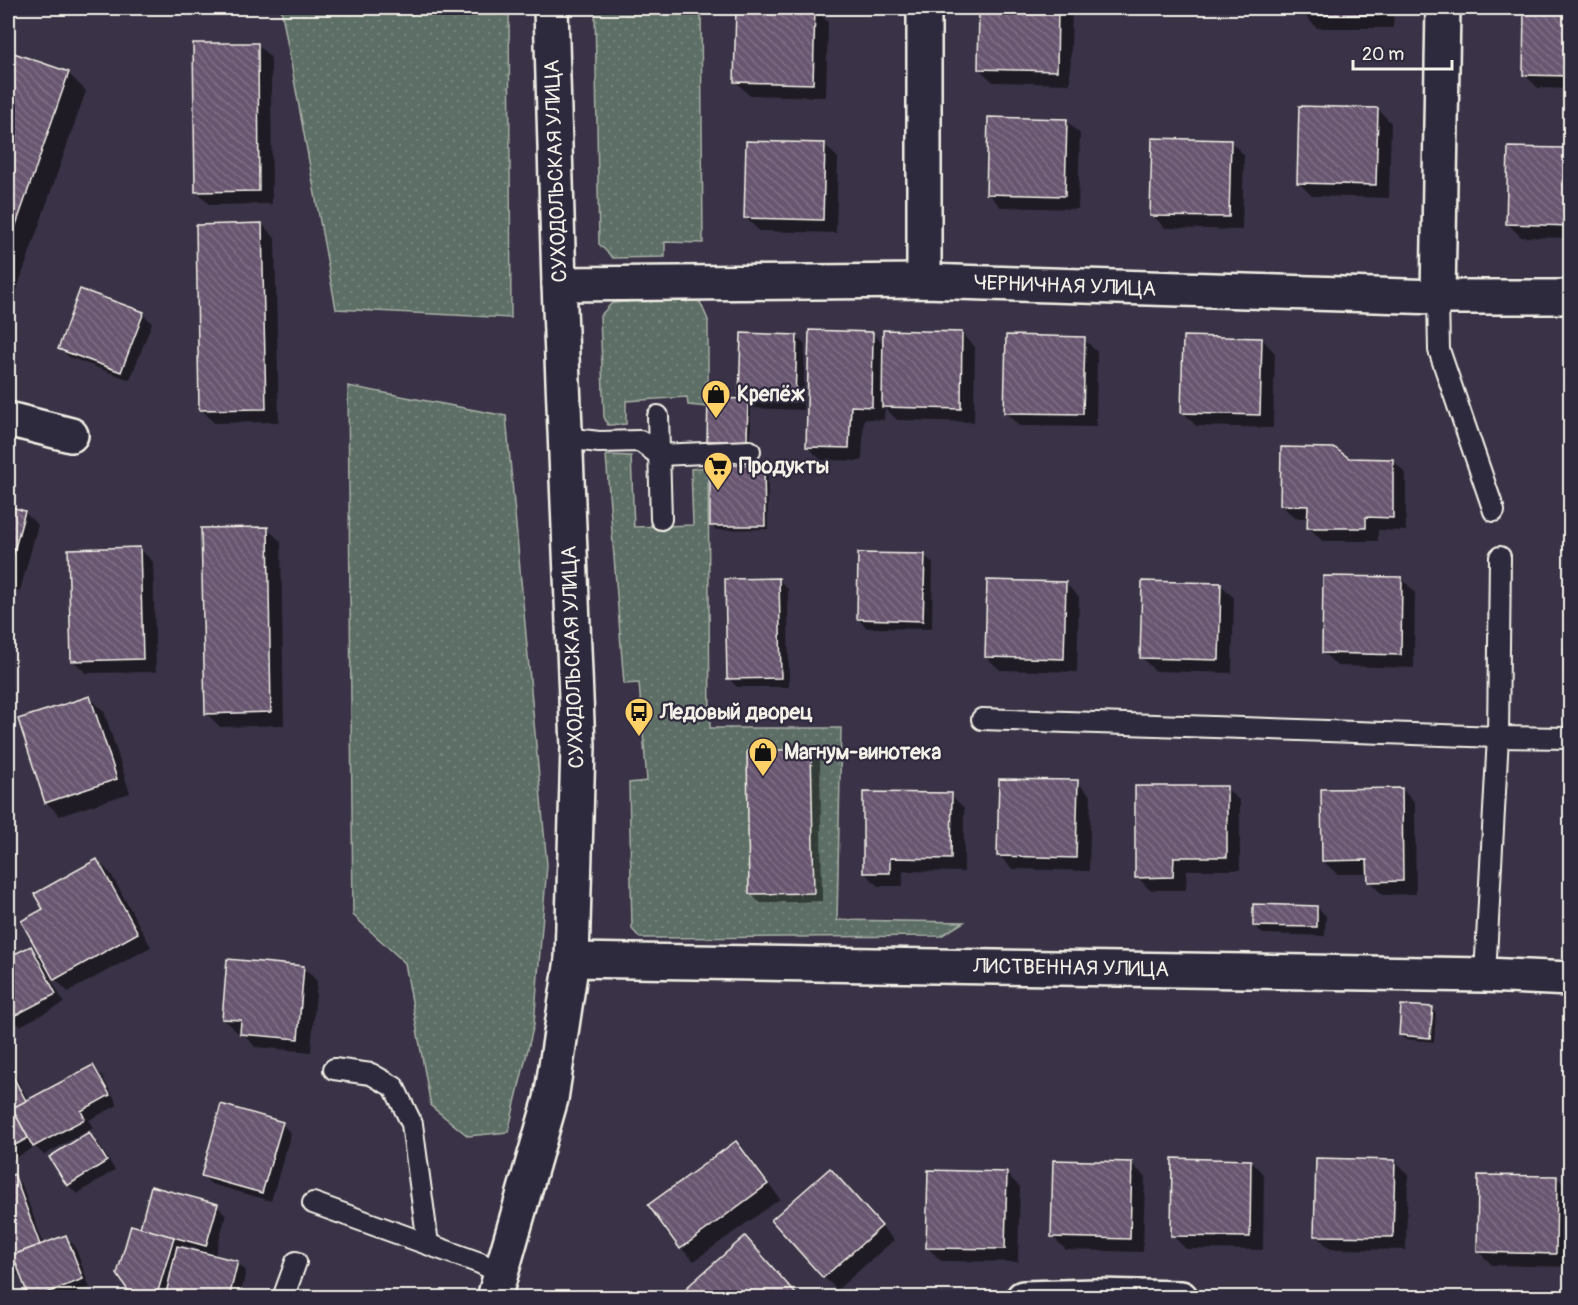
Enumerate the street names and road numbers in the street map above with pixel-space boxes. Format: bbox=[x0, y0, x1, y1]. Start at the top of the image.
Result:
street label: СУХОДОЛЬСКАЯ УЛИЦА bbox=[539, 59, 573, 283]
street label: ЧЕРНИЧНАЯ УЛИЦА bbox=[973, 269, 1157, 303]
street label: СУХОДОЛЬСКАЯ УЛИЦА bbox=[556, 545, 590, 769]
street label: ЛИСТВЕННАЯ УЛИЦА bbox=[972, 953, 1169, 983]

